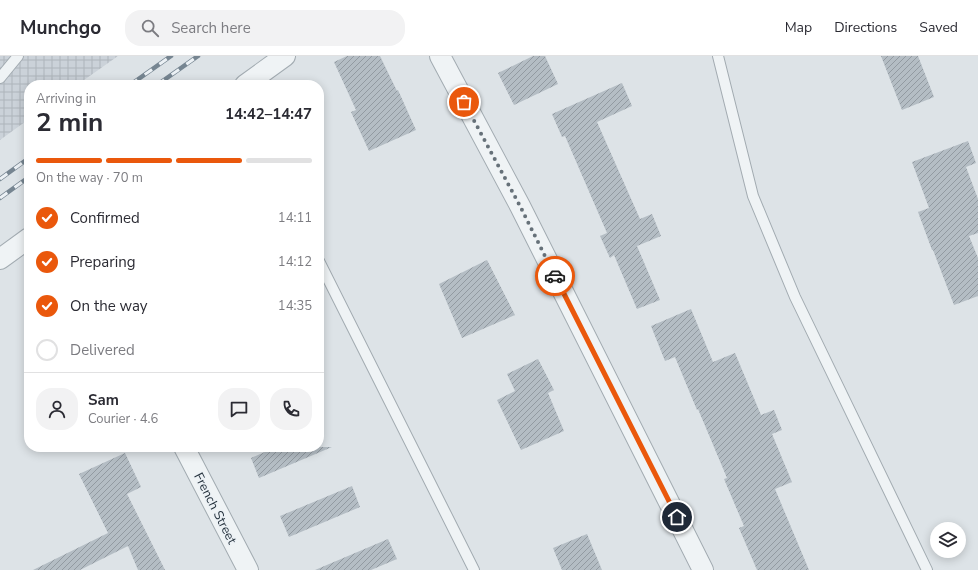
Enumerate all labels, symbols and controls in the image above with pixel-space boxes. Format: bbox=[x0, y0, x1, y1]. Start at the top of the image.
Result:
search box bbox=[125, 10, 405, 46]
text: Munchgo bbox=[20, 15, 101, 41]
icon: search bbox=[139, 17, 161, 39]
text: Search here bbox=[171, 18, 251, 38]
text: Map bbox=[785, 18, 812, 37]
text: Directions bbox=[834, 18, 897, 37]
text: Saved bbox=[919, 18, 958, 37]
pin bbox=[447, 85, 481, 119]
text: Arriving in bbox=[36, 90, 96, 108]
icon: bag bbox=[453, 91, 475, 113]
text: 14:42–14:47 bbox=[225, 104, 312, 124]
text: 2 min bbox=[36, 105, 103, 140]
text: On the way · 70 m bbox=[36, 169, 143, 187]
icon: check bbox=[36, 207, 58, 229]
text: Confirmed bbox=[70, 208, 140, 228]
text: 14:11 bbox=[278, 209, 312, 227]
icon: check bbox=[36, 251, 58, 273]
text: Preparing bbox=[70, 252, 135, 272]
text: 14:12 bbox=[278, 253, 312, 271]
courier bbox=[535, 256, 575, 296]
icon: car bbox=[544, 265, 566, 287]
icon: check bbox=[36, 295, 58, 317]
text: On the way bbox=[70, 296, 148, 316]
text: 14:35 bbox=[278, 297, 312, 315]
text: Delivered bbox=[70, 340, 135, 360]
button: person bbox=[36, 388, 78, 430]
button: chat bbox=[218, 388, 260, 430]
button: phone bbox=[270, 388, 312, 430]
text: Sam bbox=[88, 390, 119, 410]
text: Courier · 4.6 bbox=[88, 410, 158, 428]
street label: French Street bbox=[189, 470, 241, 548]
pin bbox=[660, 500, 694, 534]
icon: home bbox=[666, 506, 688, 528]
map controls bbox=[930, 522, 966, 558]
button: layers bbox=[930, 522, 966, 558]

